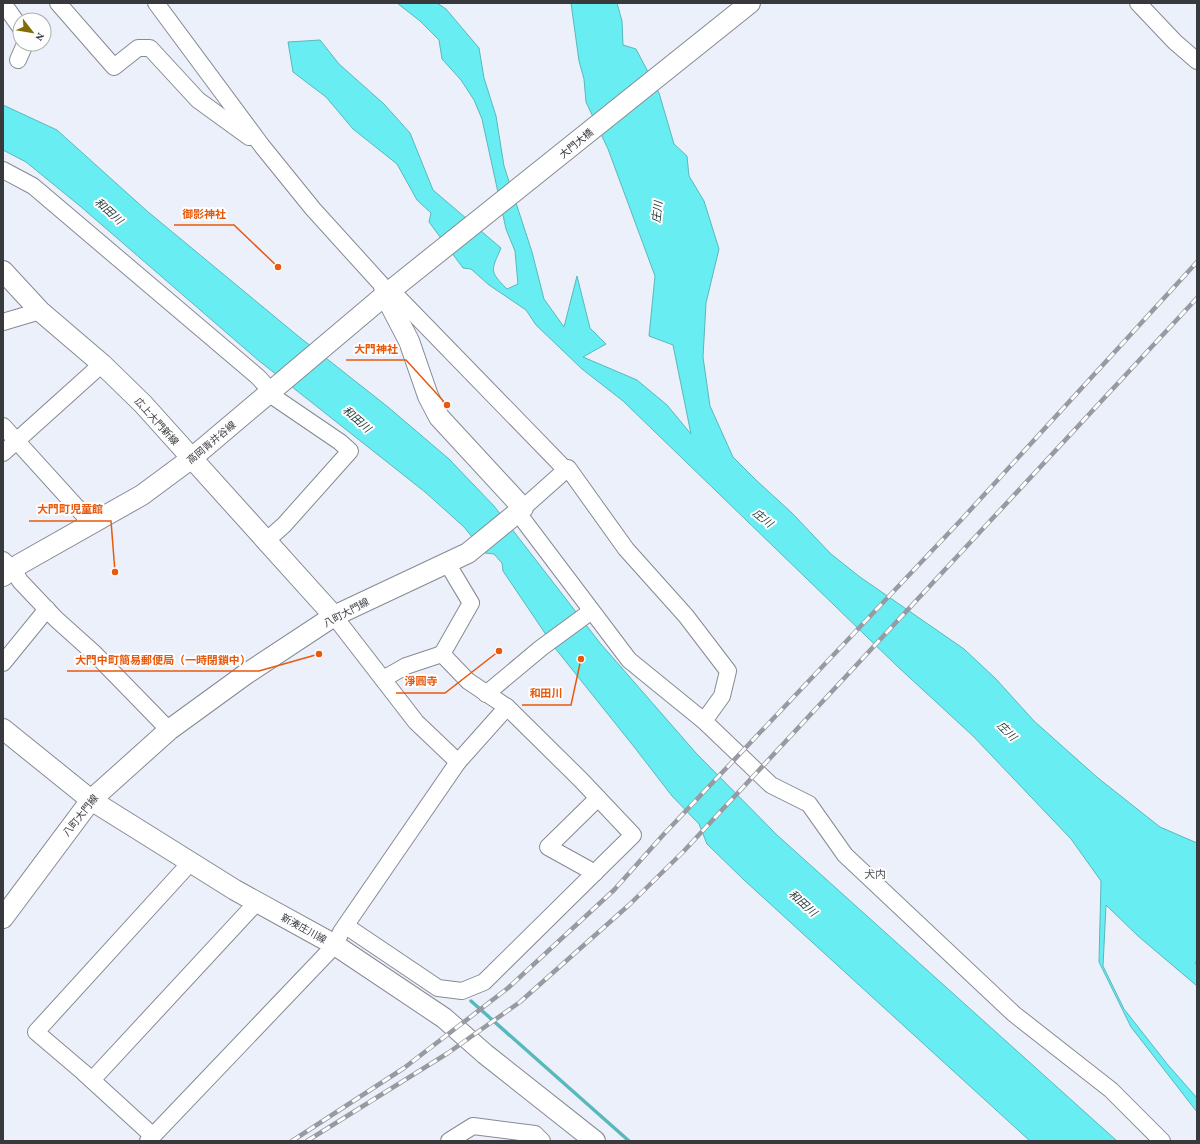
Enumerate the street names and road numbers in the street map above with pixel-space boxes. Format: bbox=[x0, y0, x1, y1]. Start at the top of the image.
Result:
street label: 大門大橋 bbox=[557, 127, 595, 160]
street label: 広上大門新線 bbox=[132, 395, 181, 447]
street label: 高岡青井谷線 bbox=[185, 419, 238, 466]
street label: 八町大門線 bbox=[322, 596, 371, 629]
street label: 八町大門線 bbox=[60, 792, 100, 838]
street label: 新湊庄川線 bbox=[279, 912, 328, 945]

